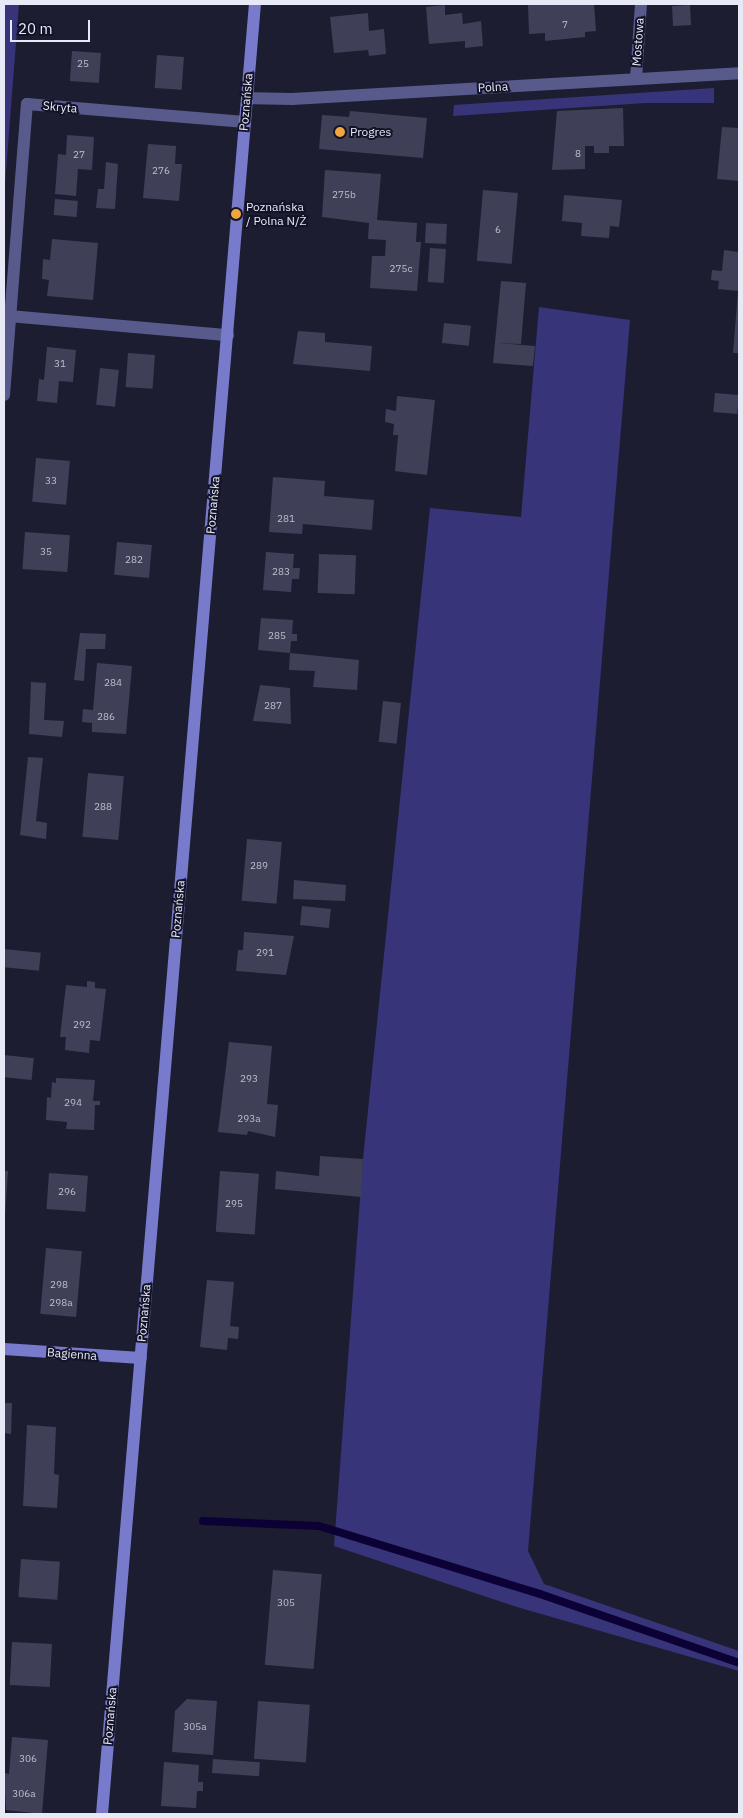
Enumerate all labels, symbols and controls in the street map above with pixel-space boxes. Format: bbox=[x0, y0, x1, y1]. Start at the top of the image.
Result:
scale bar bbox=[12, 10, 92, 42]
street label: Mostowa bbox=[629, 17, 647, 67]
text: 20 m bbox=[18, 19, 53, 38]
house number: 7 bbox=[562, 19, 568, 31]
house number: 25 bbox=[77, 58, 89, 70]
street label: Poznańska bbox=[236, 73, 256, 131]
street label: Polna bbox=[478, 79, 508, 95]
street label: Skryta bbox=[42, 98, 78, 116]
place label: Progres bbox=[350, 125, 391, 139]
marker: Progres bbox=[334, 126, 346, 138]
house number: 8 bbox=[575, 148, 581, 160]
house number: 27 bbox=[73, 149, 85, 161]
house number: 276 bbox=[152, 165, 170, 177]
house number: 275b bbox=[332, 189, 356, 201]
place label: Poznańska / Polna N/Ż bbox=[246, 200, 307, 228]
marker: Poznańska / Polna N/Ż bbox=[230, 208, 242, 220]
house number: 6 bbox=[495, 224, 501, 236]
house number: 275c bbox=[389, 263, 413, 275]
house number: 31 bbox=[54, 358, 66, 370]
house number: 33 bbox=[45, 475, 57, 487]
street label: Poznańska bbox=[203, 476, 223, 534]
house number: 281 bbox=[277, 513, 295, 525]
house number: 35 bbox=[40, 546, 52, 558]
house number: 282 bbox=[125, 554, 143, 566]
house number: 283 bbox=[272, 566, 290, 578]
house number: 285 bbox=[268, 630, 286, 642]
house number: 284 bbox=[104, 677, 122, 689]
house number: 287 bbox=[264, 700, 282, 712]
house number: 286 bbox=[97, 711, 115, 723]
house number: 288 bbox=[94, 801, 112, 813]
house number: 289 bbox=[250, 860, 268, 872]
street label: Poznańska bbox=[168, 880, 188, 938]
house number: 291 bbox=[256, 947, 274, 959]
house number: 292 bbox=[73, 1019, 91, 1031]
house number: 293 bbox=[240, 1073, 258, 1085]
house number: 294 bbox=[64, 1097, 82, 1109]
house number: 293a bbox=[237, 1113, 261, 1125]
house number: 296 bbox=[58, 1186, 76, 1198]
house number: 295 bbox=[225, 1198, 243, 1210]
house number: 298 bbox=[50, 1279, 68, 1291]
street label: Poznańska bbox=[134, 1284, 154, 1342]
house number: 298a bbox=[49, 1297, 73, 1309]
street label: Bagienna bbox=[46, 1345, 98, 1363]
house number: 305 bbox=[277, 1597, 295, 1609]
street label: Poznańska bbox=[100, 1687, 120, 1745]
house number: 305a bbox=[183, 1721, 207, 1733]
house number: 306 bbox=[19, 1753, 37, 1765]
house number: 306a bbox=[12, 1788, 36, 1800]

